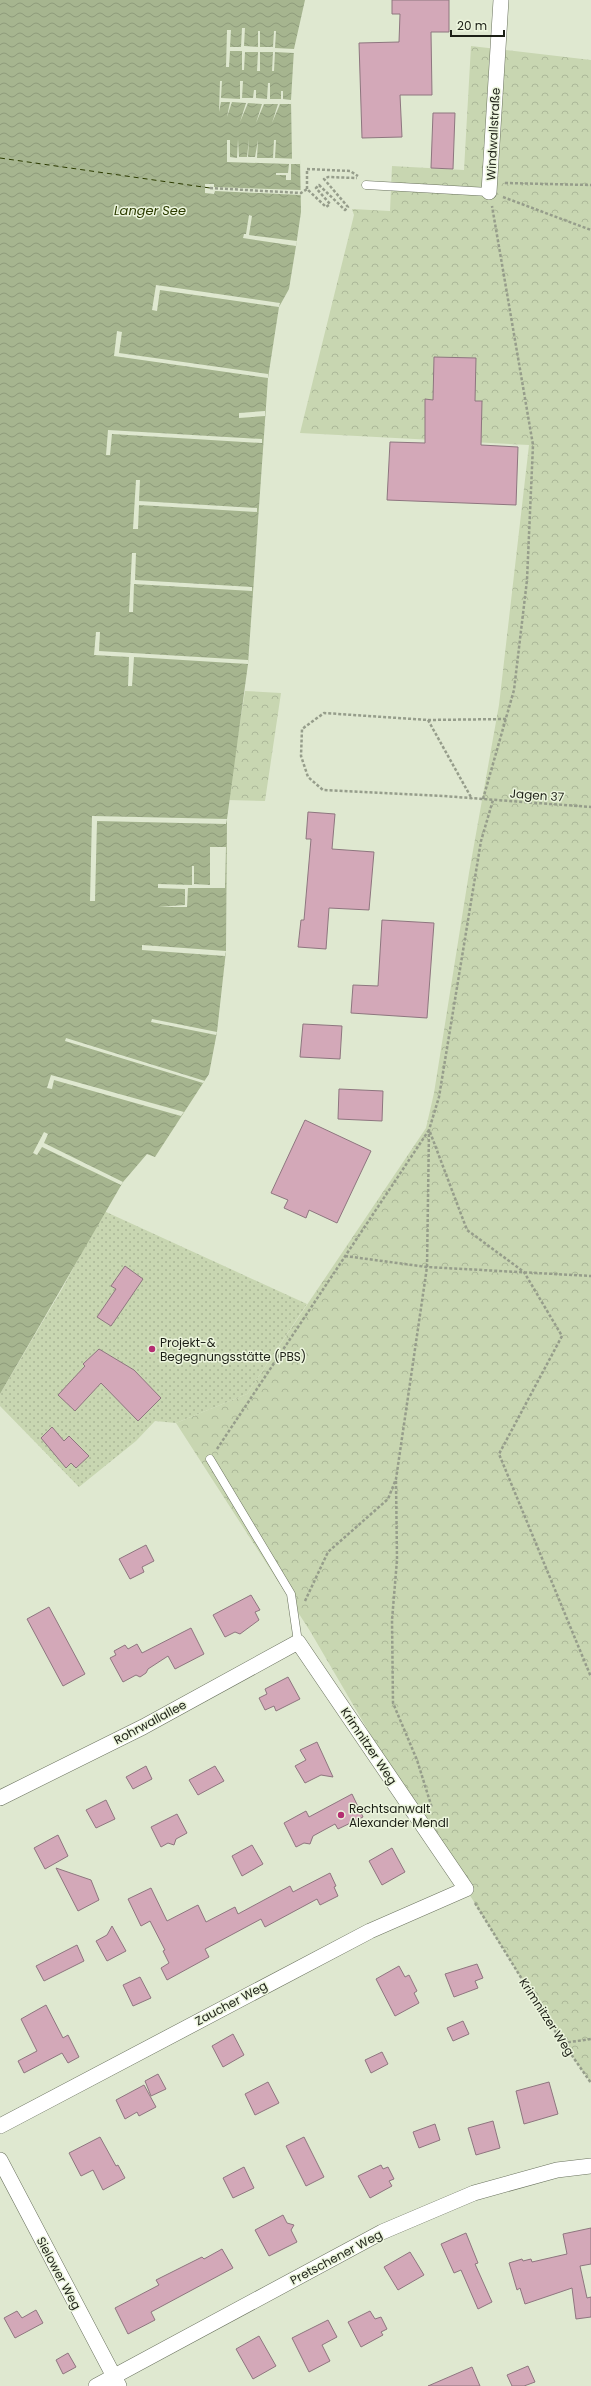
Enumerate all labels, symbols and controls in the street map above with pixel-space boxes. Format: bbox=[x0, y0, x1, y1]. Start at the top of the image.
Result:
scale bar bbox=[451, 12, 504, 38]
text: 20 m bbox=[457, 17, 487, 34]
street label: Windwallstraße bbox=[482, 87, 504, 181]
water label: Langer See bbox=[114, 201, 186, 220]
street label: Jagen 37 bbox=[509, 785, 565, 805]
place label: Projekt-& Begegnungsstätte (PBS) bbox=[160, 1334, 306, 1365]
marker: Projekt-& Begegnungsstätte (PBS) bbox=[147, 1344, 157, 1354]
street label: Rohrwallallee bbox=[111, 1696, 189, 1748]
street label: Krimnitzer Weg bbox=[337, 1704, 401, 1788]
place label: Rechtsanwalt Alexander Mendl bbox=[349, 1800, 449, 1831]
marker: Rechtsanwalt Alexander Mendl bbox=[336, 1810, 346, 1820]
street label: Krimnitzer Weg bbox=[515, 1975, 579, 2059]
street label: Zaucher Weg bbox=[192, 1977, 270, 2029]
street label: Pretschener Weg bbox=[287, 2226, 385, 2288]
street label: Sielower Weg bbox=[33, 2234, 85, 2312]

